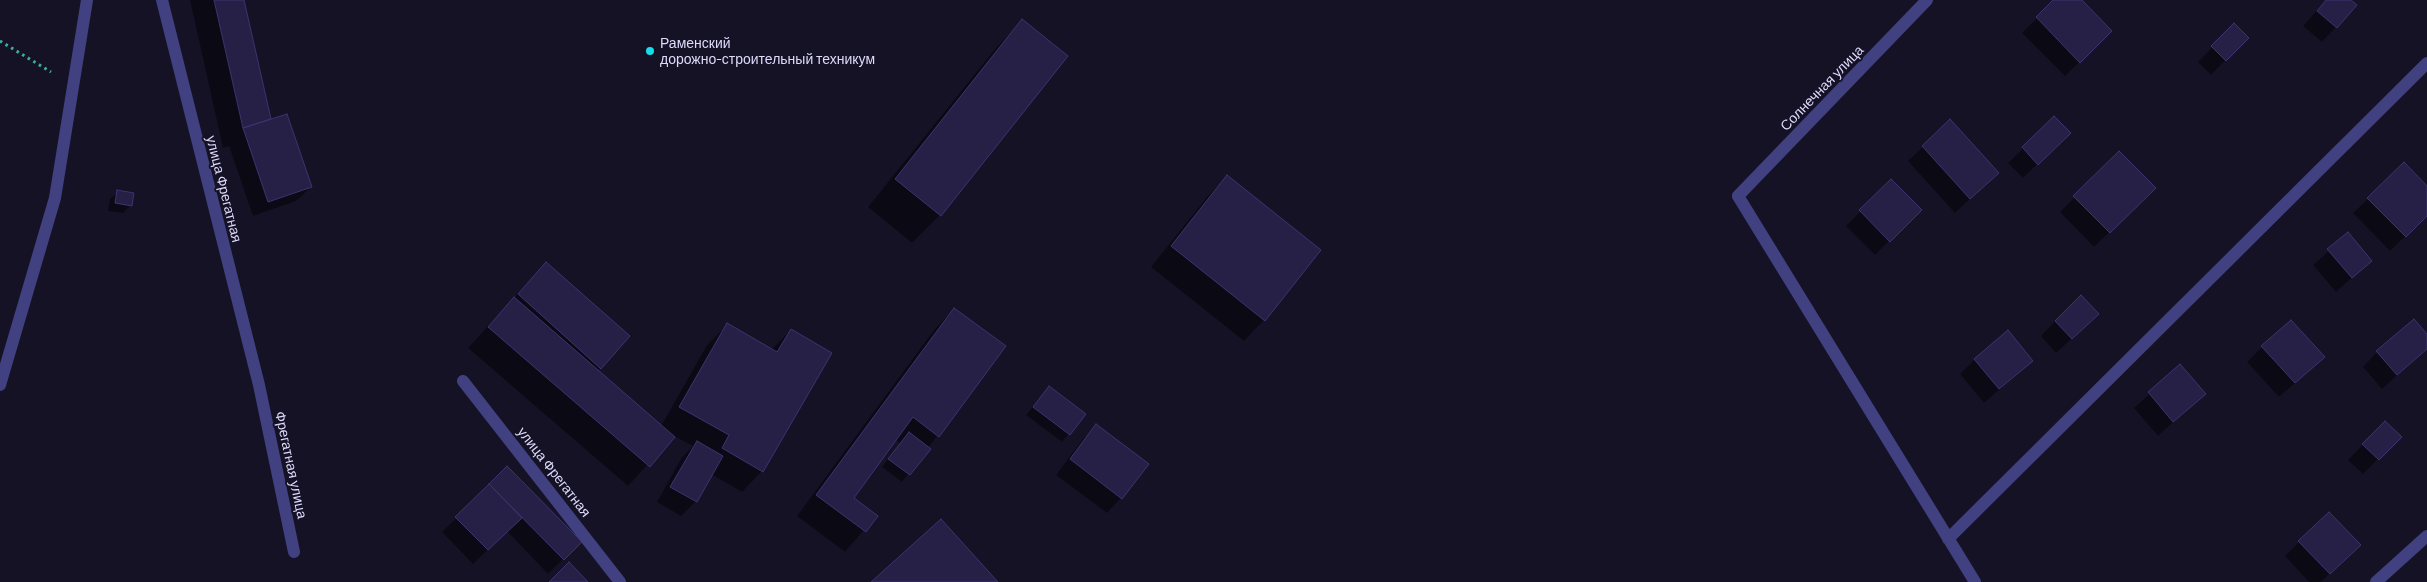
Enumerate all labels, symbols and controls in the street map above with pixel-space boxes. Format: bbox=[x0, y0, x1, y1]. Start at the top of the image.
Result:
place label: Раменский дорожно-строительный техникум bbox=[660, 35, 875, 68]
street label: Солнечная улица bbox=[1777, 42, 1867, 134]
marker: Раменский дорожно-строительный техникум bbox=[644, 45, 656, 57]
street label: улица Фрегатная bbox=[203, 134, 245, 244]
street label: Фрегатная улица bbox=[271, 410, 311, 520]
street label: улица Фрегатная bbox=[514, 424, 594, 520]

